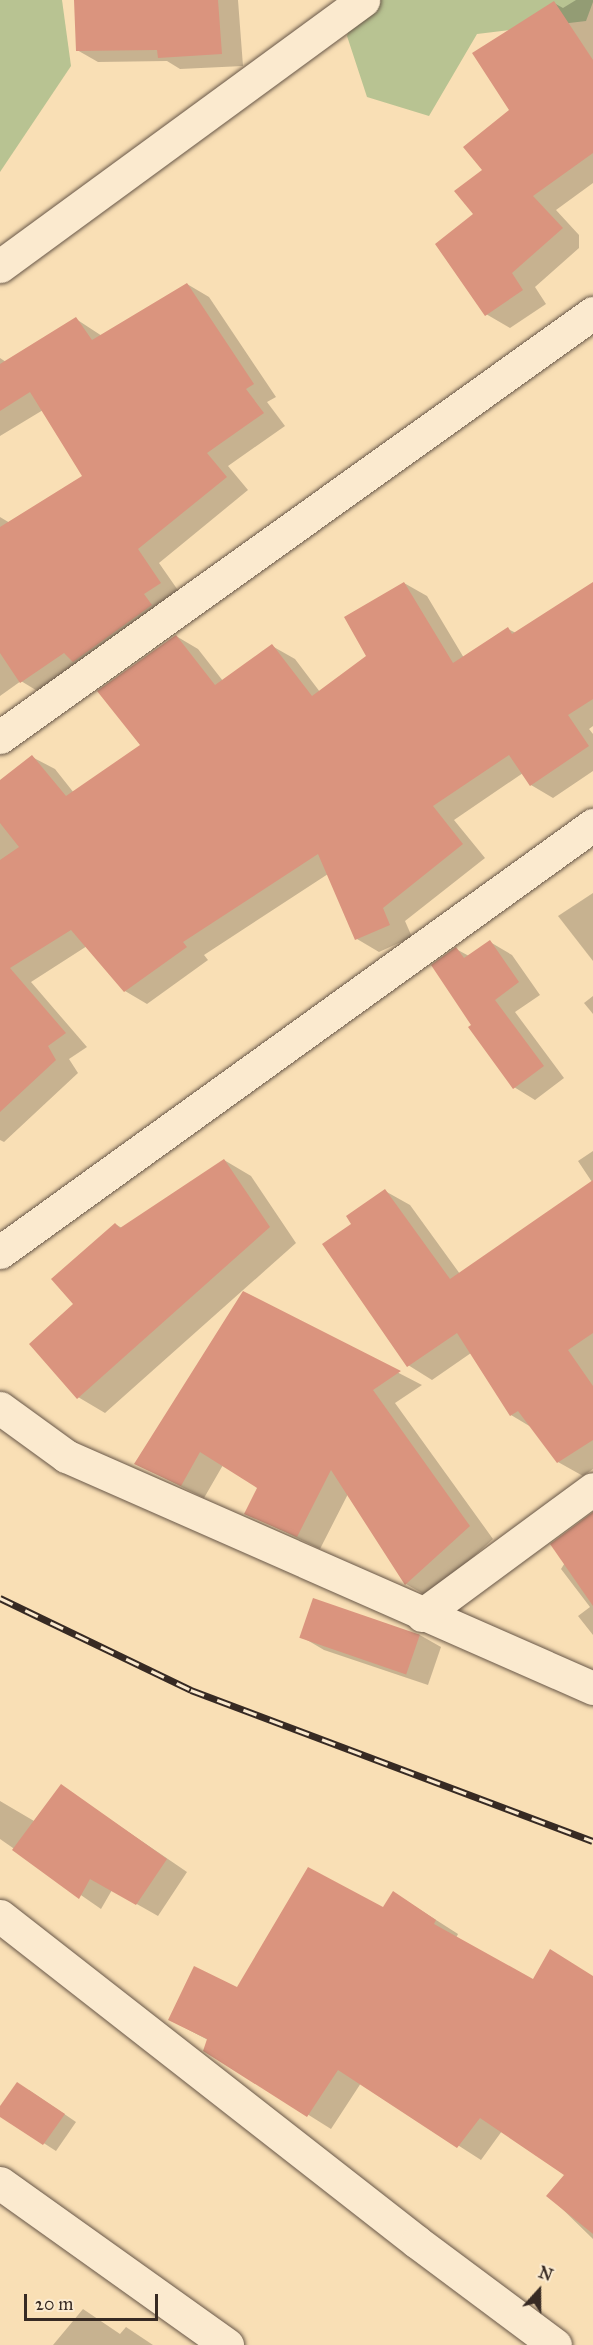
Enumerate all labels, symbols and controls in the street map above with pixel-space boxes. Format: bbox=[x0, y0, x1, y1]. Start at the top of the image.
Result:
north arrow bbox=[509, 2261, 569, 2321]
text: N bbox=[536, 2262, 555, 2285]
scale bar bbox=[27, 2282, 160, 2320]
text: 20 m bbox=[35, 2293, 73, 2315]

